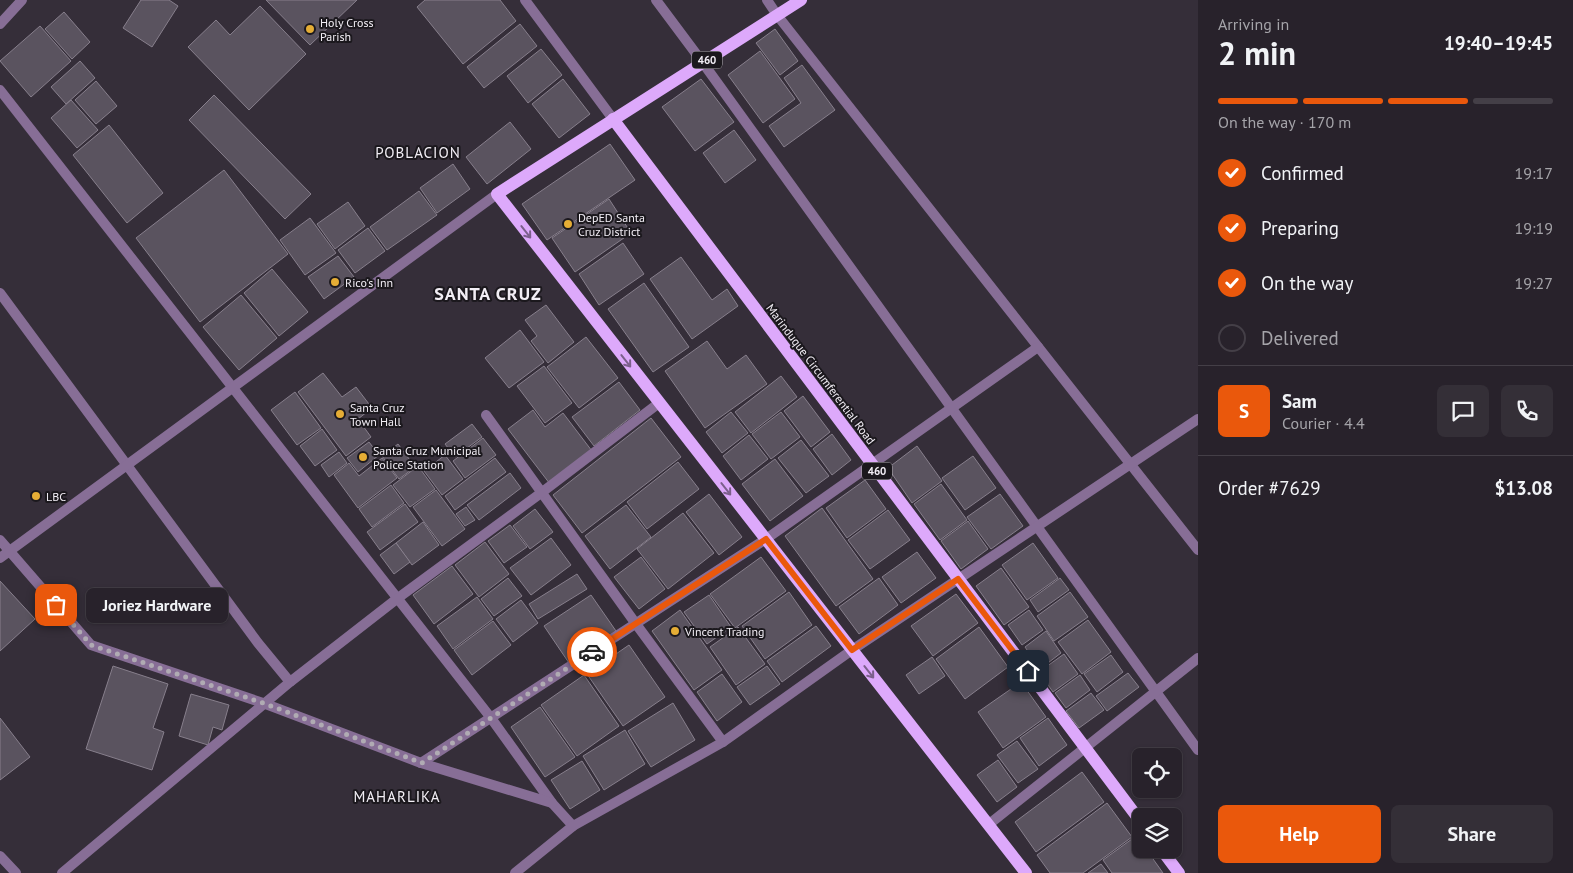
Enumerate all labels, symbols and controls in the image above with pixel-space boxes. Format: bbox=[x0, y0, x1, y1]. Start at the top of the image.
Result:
text: Arriving in bbox=[1218, 14, 1289, 34]
place label: Holy Cross Parish bbox=[320, 15, 374, 44]
marker: Holy Cross Parish bbox=[304, 23, 316, 35]
text: 19:40–19:45 bbox=[1444, 31, 1553, 55]
text: 2 min bbox=[1218, 32, 1296, 74]
road number: 460 bbox=[692, 52, 722, 68]
text: On the way · 170 m bbox=[1218, 112, 1351, 132]
district label: POBLACION bbox=[375, 143, 461, 162]
icon: check bbox=[1218, 159, 1246, 187]
text: Confirmed bbox=[1261, 161, 1344, 185]
text: 19:17 bbox=[1515, 163, 1553, 183]
place label: DepED Santa Cruz District bbox=[578, 210, 645, 239]
icon: check bbox=[1218, 214, 1246, 242]
text: Preparing bbox=[1261, 216, 1339, 240]
marker: DepED Santa Cruz District bbox=[562, 218, 574, 230]
text: 19:19 bbox=[1515, 218, 1553, 238]
one-way arrow bbox=[521, 226, 532, 239]
icon: check bbox=[1218, 269, 1246, 297]
text: On the way bbox=[1261, 271, 1353, 295]
text: 19:27 bbox=[1515, 273, 1553, 293]
place label: Rico's Inn bbox=[345, 275, 393, 290]
marker: Rico's Inn bbox=[329, 276, 341, 288]
district label: SANTA CRUZ bbox=[434, 282, 542, 305]
street label: Marinduque Circumferential Road bbox=[763, 301, 879, 447]
text: Delivered bbox=[1261, 326, 1339, 350]
one-way arrow bbox=[621, 354, 632, 367]
button: chat bbox=[1437, 385, 1489, 437]
button: phone bbox=[1501, 385, 1553, 437]
text: Sam bbox=[1282, 389, 1317, 413]
text: S bbox=[1239, 399, 1249, 423]
place label: Santa Cruz Town Hall bbox=[350, 400, 405, 429]
marker: Santa Cruz Town Hall bbox=[334, 408, 346, 420]
text: Courier · 4.4 bbox=[1282, 413, 1365, 433]
place label: Santa Cruz Municipal Police Station bbox=[373, 443, 481, 472]
marker: Santa Cruz Municipal Police Station bbox=[357, 451, 369, 463]
road number: 460 bbox=[862, 462, 892, 480]
text: Order #7629 bbox=[1218, 476, 1321, 500]
text: $13.08 bbox=[1494, 476, 1553, 500]
one-way arrow bbox=[721, 482, 732, 495]
place label: LBC bbox=[46, 489, 66, 504]
marker: LBC bbox=[30, 490, 42, 502]
pin bbox=[35, 584, 77, 626]
callout: Joriez Hardware bbox=[86, 588, 228, 622]
icon: bag bbox=[42, 591, 70, 619]
text: Joriez Hardware bbox=[103, 595, 211, 615]
place label: Vincent Trading bbox=[684, 624, 764, 639]
marker: Vincent Trading bbox=[669, 625, 681, 637]
courier bbox=[567, 627, 617, 677]
icon: car bbox=[578, 638, 606, 666]
pin bbox=[1007, 650, 1049, 692]
icon: home bbox=[1014, 657, 1042, 685]
one-way arrow bbox=[864, 665, 875, 678]
map controls bbox=[1132, 748, 1182, 858]
button: locate bbox=[1132, 748, 1182, 798]
district label: MAHARLIKA bbox=[353, 787, 441, 806]
button: Help bbox=[1218, 805, 1381, 863]
button: Share bbox=[1391, 805, 1553, 863]
button: layers bbox=[1132, 808, 1182, 858]

